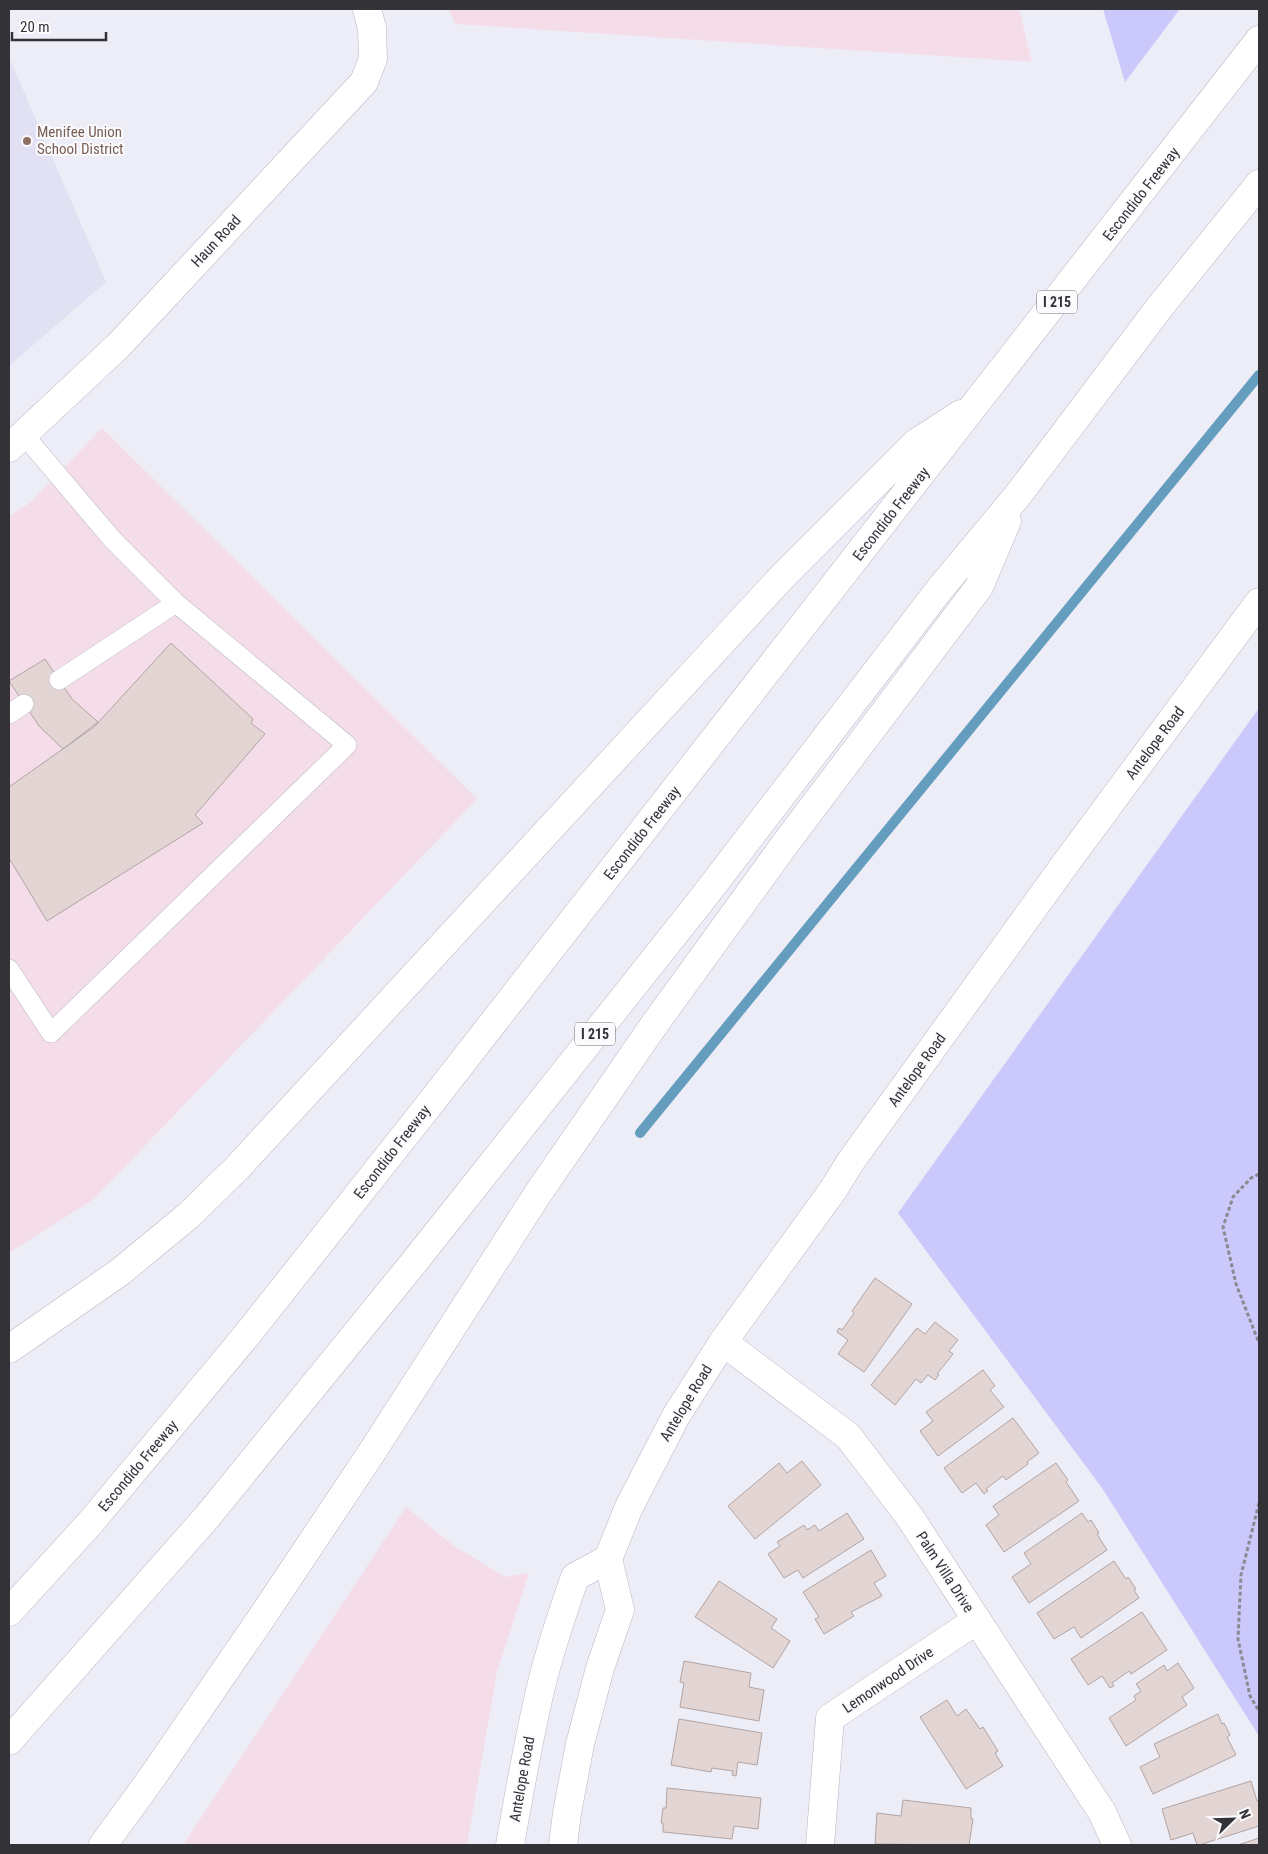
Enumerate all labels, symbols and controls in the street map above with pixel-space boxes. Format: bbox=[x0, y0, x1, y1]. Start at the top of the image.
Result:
scale bar bbox=[12, 10, 106, 42]
text: 20 m bbox=[20, 18, 50, 36]
place label: Menifee Union School District bbox=[37, 123, 124, 158]
marker: Menifee Union School District bbox=[21, 135, 33, 147]
street label: Escondido Freeway bbox=[1099, 144, 1183, 244]
street label: Haun Road bbox=[187, 211, 245, 271]
road number: I 215 bbox=[1037, 290, 1077, 314]
street label: Escondido Freeway bbox=[849, 464, 933, 564]
street label: Antelope Road bbox=[1122, 703, 1188, 783]
street label: Escondido Freeway bbox=[600, 783, 684, 883]
road number: I 215 bbox=[575, 1022, 615, 1046]
street label: Antelope Road bbox=[884, 1030, 950, 1110]
street label: Escondido Freeway bbox=[350, 1102, 434, 1202]
street label: Antelope Road bbox=[656, 1361, 716, 1445]
street label: Escondido Freeway bbox=[94, 1417, 182, 1515]
street label: Palm Villa Drive bbox=[912, 1528, 978, 1616]
street label: Lemonwood Drive bbox=[839, 1643, 937, 1717]
street label: Antelope Road bbox=[506, 1735, 538, 1823]
north arrow bbox=[1208, 1794, 1258, 1844]
text: N bbox=[1236, 1807, 1254, 1821]

